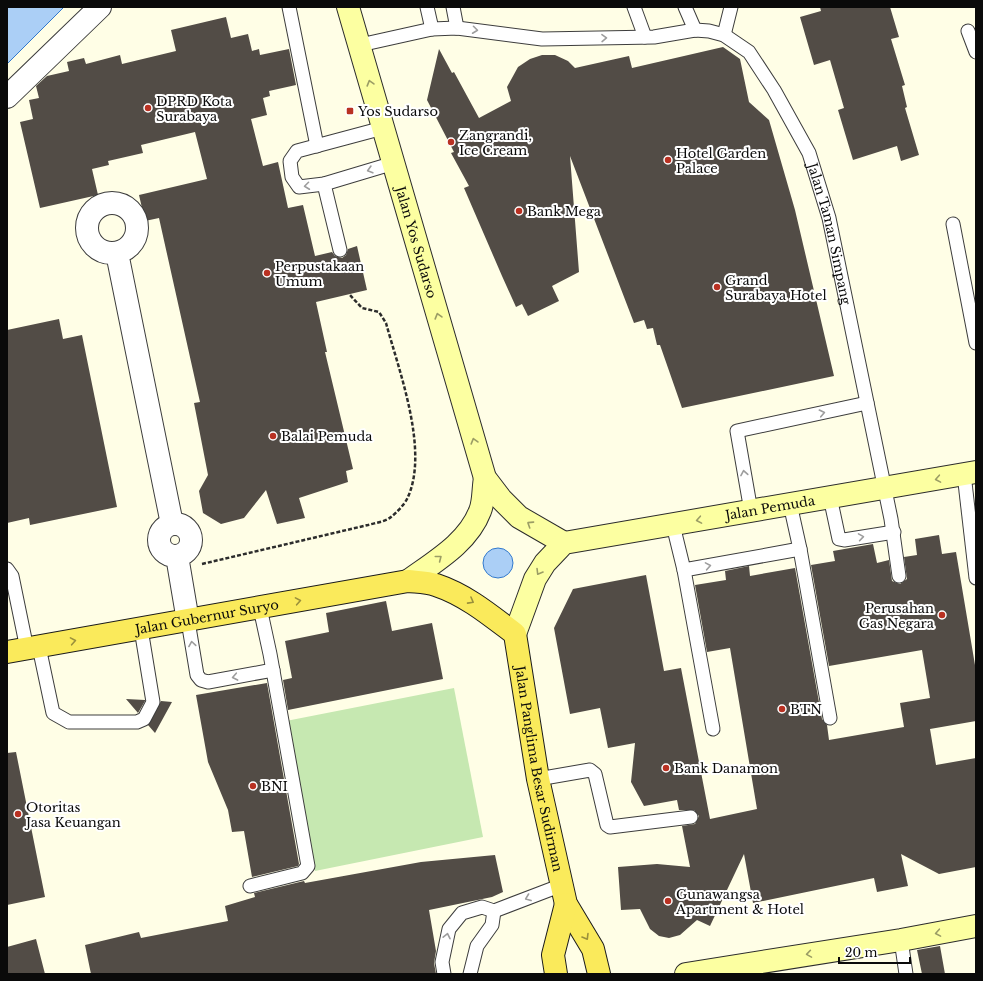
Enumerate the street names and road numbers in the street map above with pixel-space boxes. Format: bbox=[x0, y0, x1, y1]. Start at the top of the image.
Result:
street label: Jalan Taman Simpang bbox=[803, 159, 855, 306]
street label: Jalan Yos Sudarso bbox=[392, 182, 441, 300]
street label: Jalan Pemuda bbox=[722, 491, 817, 524]
street label: Jalan Gubernur Suryo bbox=[132, 596, 280, 638]
street label: Jalan Panglima Besar Sudirman bbox=[511, 663, 567, 873]

